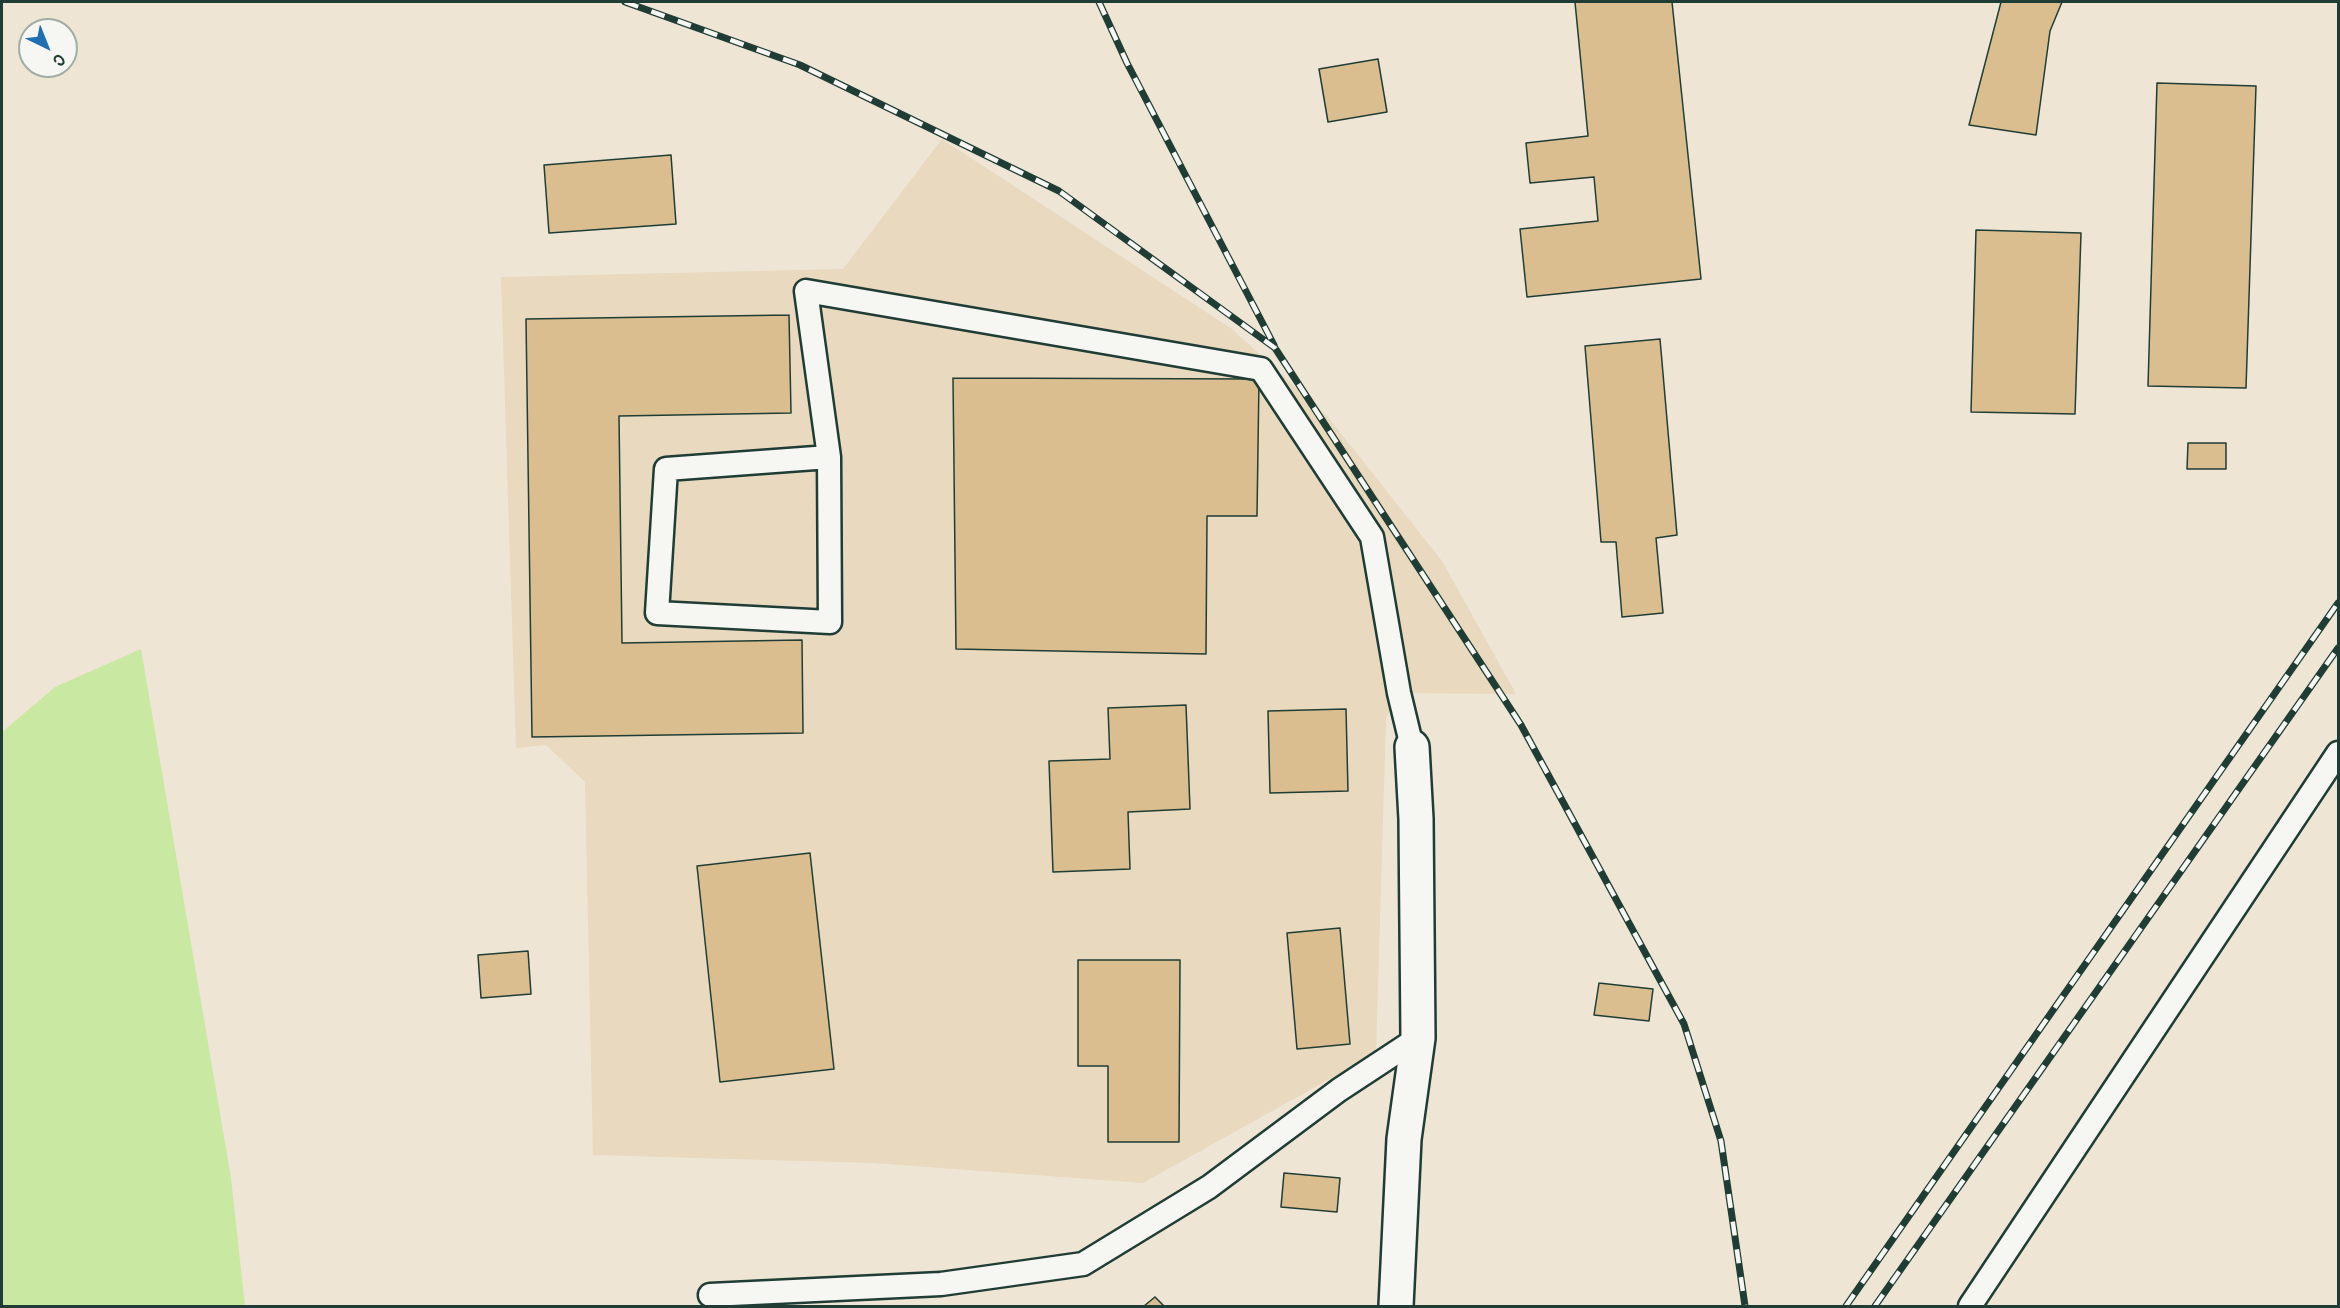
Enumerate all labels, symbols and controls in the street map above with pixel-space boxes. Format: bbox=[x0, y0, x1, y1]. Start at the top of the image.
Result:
north arrow bbox=[18, 18, 78, 78]
text: С bbox=[48, 49, 69, 70]

